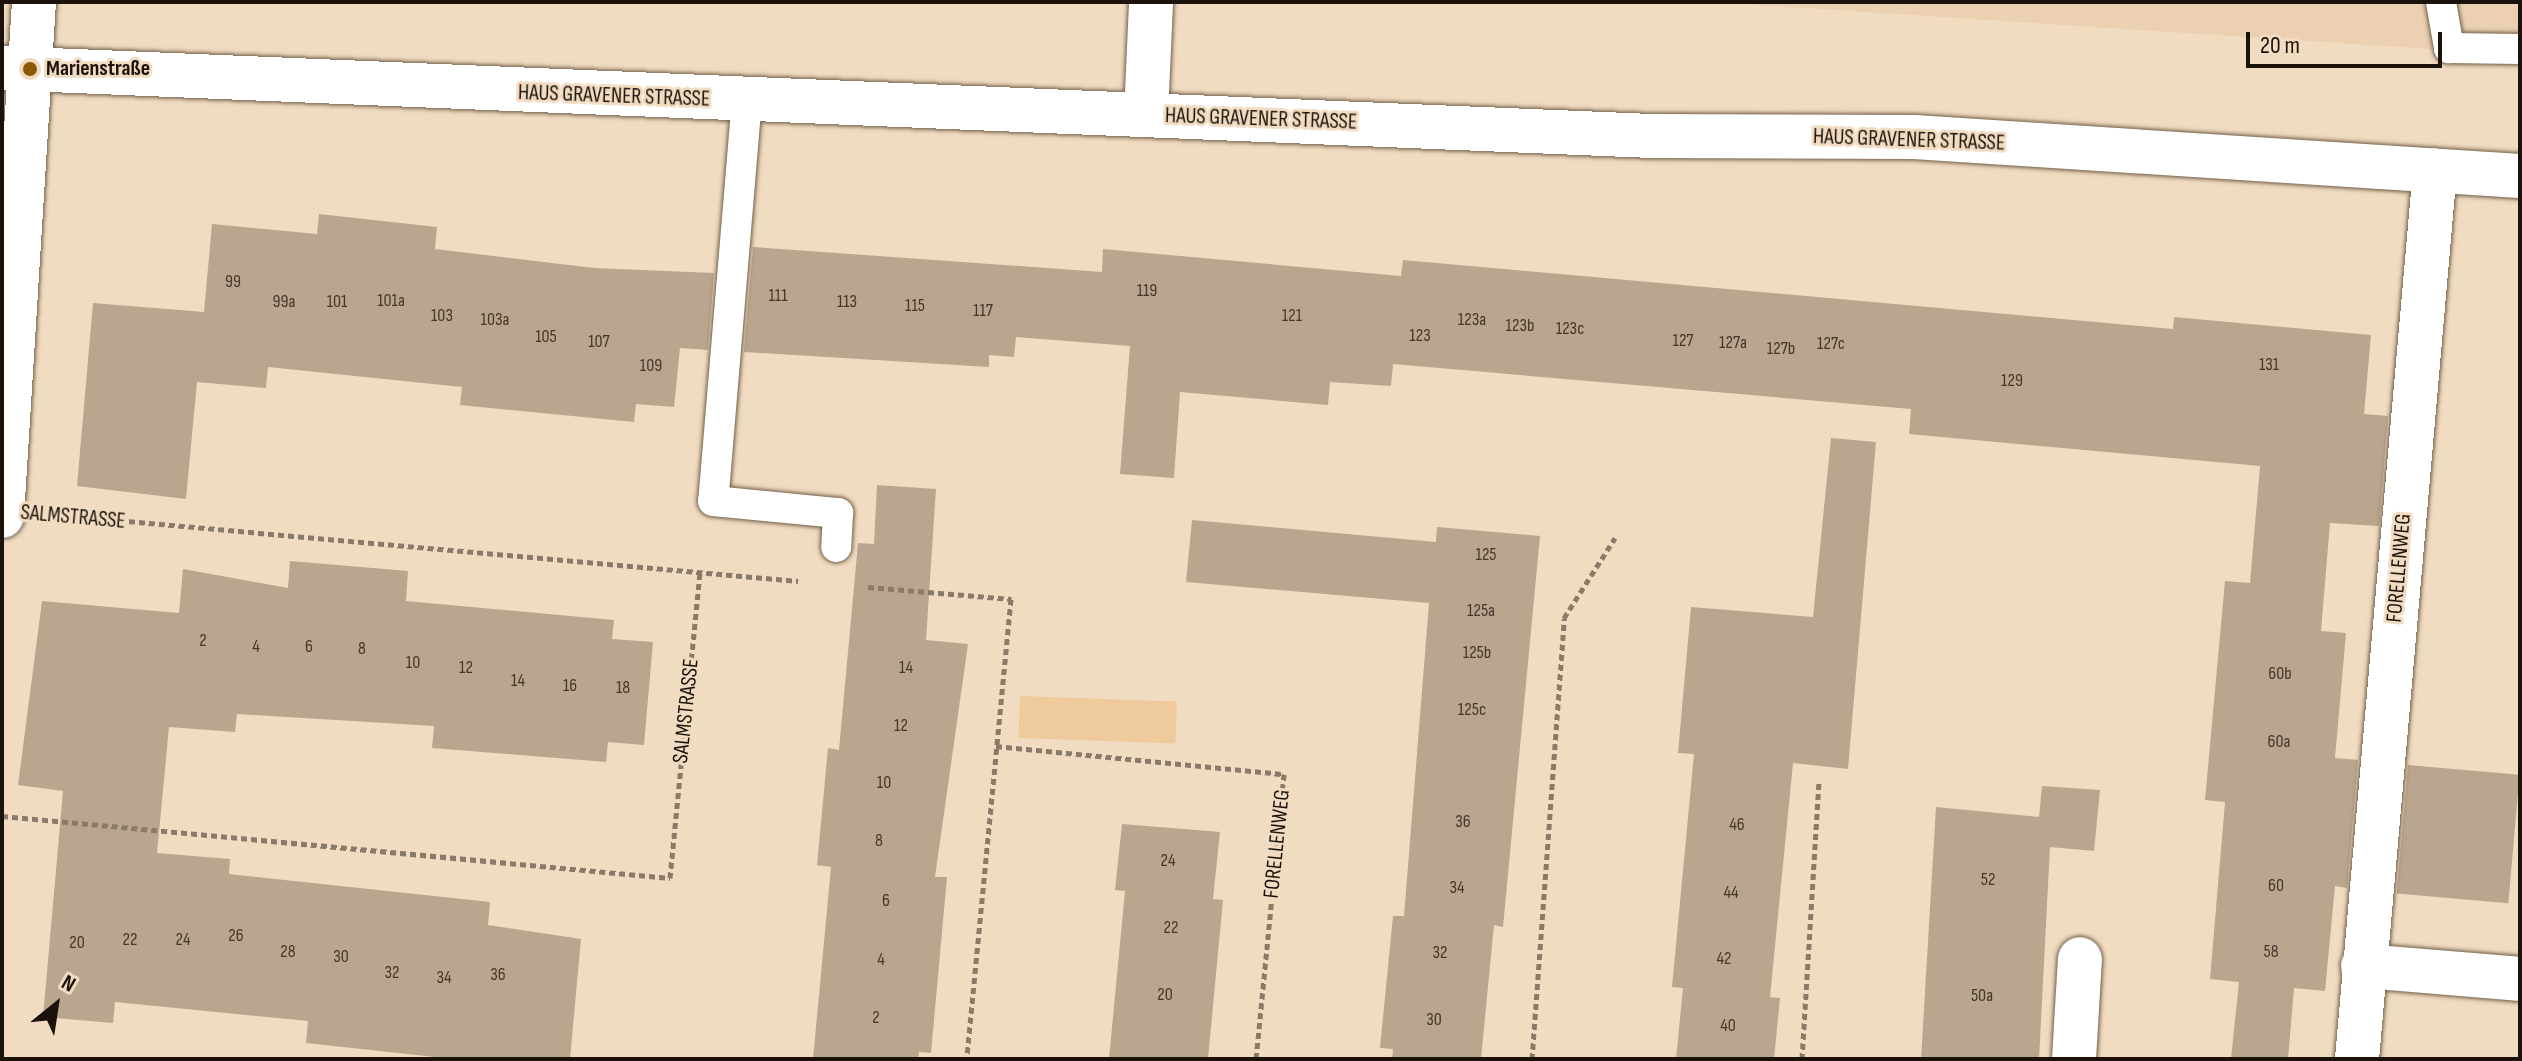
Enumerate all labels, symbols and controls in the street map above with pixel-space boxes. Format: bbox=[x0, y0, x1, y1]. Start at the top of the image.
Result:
scale bar bbox=[2250, 16, 2446, 66]
text: 20 m bbox=[2260, 31, 2300, 60]
place label: Marienstraße bbox=[46, 56, 150, 82]
marker: Marienstraße bbox=[21, 60, 39, 78]
street label: HAUS GRAVENER STRASSE bbox=[518, 79, 710, 113]
street label: HAUS GRAVENER STRASSE bbox=[1165, 102, 1357, 136]
street label: HAUS GRAVENER STRASSE bbox=[1813, 123, 2005, 157]
house number: 99 bbox=[225, 271, 241, 293]
house number: 119 bbox=[1137, 280, 1157, 302]
house number: 111 bbox=[769, 285, 787, 307]
house number: 101a bbox=[377, 290, 405, 312]
house number: 99a bbox=[273, 291, 295, 313]
house number: 101 bbox=[327, 291, 347, 313]
house number: 113 bbox=[837, 291, 857, 313]
house number: 115 bbox=[905, 295, 925, 317]
house number: 117 bbox=[973, 300, 993, 322]
house number: 103 bbox=[431, 305, 453, 327]
house number: 121 bbox=[1282, 305, 1302, 327]
house number: 103a bbox=[481, 309, 509, 331]
house number: 123a bbox=[1458, 309, 1486, 331]
house number: 123b bbox=[1506, 315, 1534, 337]
house number: 123c bbox=[1556, 318, 1584, 340]
house number: 123 bbox=[1409, 325, 1431, 347]
house number: 105 bbox=[535, 326, 557, 348]
house number: 127 bbox=[1672, 330, 1694, 352]
house number: 107 bbox=[588, 331, 610, 353]
house number: 127a bbox=[1719, 332, 1747, 354]
house number: 127c bbox=[1817, 333, 1845, 355]
house number: 127b bbox=[1767, 338, 1795, 360]
house number: 131 bbox=[2259, 354, 2279, 376]
house number: 109 bbox=[640, 355, 662, 377]
house number: 129 bbox=[2001, 370, 2023, 392]
street label: SALMSTRASSE bbox=[19, 499, 127, 535]
street label: FORELLENWEG bbox=[2381, 512, 2417, 624]
house number: 125 bbox=[1475, 544, 1497, 566]
house number: 125a bbox=[1467, 600, 1495, 622]
house number: 2 bbox=[199, 630, 207, 652]
house number: 4 bbox=[252, 636, 260, 658]
house number: 6 bbox=[305, 636, 313, 658]
house number: 8 bbox=[358, 638, 366, 660]
house number: 125b bbox=[1463, 642, 1491, 664]
house number: 10 bbox=[406, 652, 420, 674]
house number: 12 bbox=[459, 657, 473, 679]
street label: SALMSTRASSE bbox=[667, 657, 705, 765]
house number: 14 bbox=[899, 657, 913, 679]
house number: 60b bbox=[2268, 663, 2292, 685]
house number: 14 bbox=[511, 670, 525, 692]
house number: 16 bbox=[563, 675, 577, 697]
house number: 18 bbox=[616, 677, 630, 699]
house number: 125c bbox=[1458, 699, 1486, 721]
house number: 12 bbox=[894, 715, 908, 737]
house number: 60a bbox=[2268, 731, 2290, 753]
house number: 10 bbox=[877, 772, 891, 794]
street label: FORELLENWEG bbox=[1258, 788, 1296, 900]
house number: 36 bbox=[1455, 811, 1471, 833]
house number: 46 bbox=[1729, 814, 1745, 836]
house number: 8 bbox=[875, 830, 883, 852]
house number: 24 bbox=[1161, 850, 1175, 872]
house number: 52 bbox=[1981, 869, 1995, 891]
house number: 60 bbox=[2268, 875, 2284, 897]
house number: 34 bbox=[1449, 877, 1465, 899]
house number: 44 bbox=[1723, 882, 1739, 904]
house number: 6 bbox=[882, 890, 890, 912]
house number: 22 bbox=[1164, 917, 1178, 939]
house number: 26 bbox=[228, 925, 244, 947]
house number: 22 bbox=[123, 929, 137, 951]
house number: 24 bbox=[176, 929, 190, 951]
house number: 20 bbox=[69, 932, 85, 954]
house number: 28 bbox=[280, 941, 296, 963]
house number: 58 bbox=[2263, 941, 2279, 963]
house number: 32 bbox=[1433, 942, 1447, 964]
house number: 30 bbox=[333, 946, 349, 968]
house number: 42 bbox=[1716, 948, 1732, 970]
house number: 4 bbox=[877, 949, 885, 971]
house number: 32 bbox=[385, 962, 399, 984]
house number: 36 bbox=[490, 964, 506, 986]
north arrow bbox=[16, 965, 96, 1045]
house number: 34 bbox=[436, 967, 452, 989]
text: N bbox=[56, 969, 80, 998]
house number: 20 bbox=[1157, 984, 1173, 1006]
house number: 50a bbox=[1971, 985, 1993, 1007]
house number: 2 bbox=[872, 1007, 880, 1029]
house number: 30 bbox=[1426, 1009, 1442, 1031]
house number: 40 bbox=[1720, 1015, 1736, 1037]

